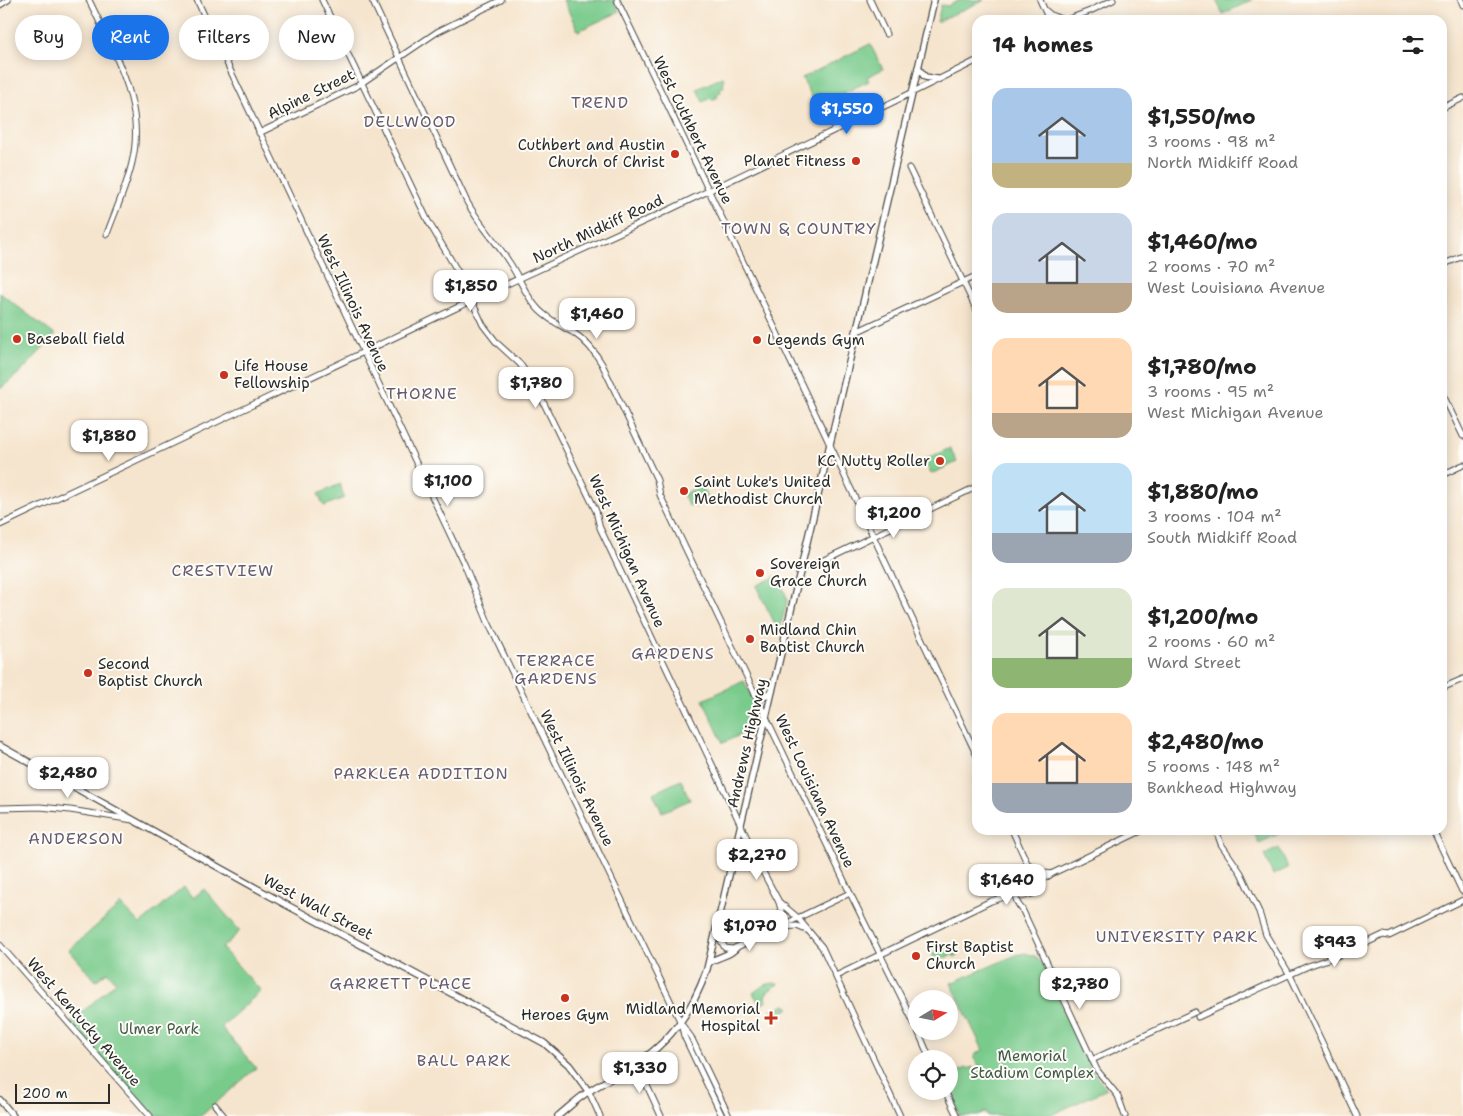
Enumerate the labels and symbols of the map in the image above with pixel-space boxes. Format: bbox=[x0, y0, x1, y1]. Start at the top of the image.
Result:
street label: West Cuthbert Avenue bbox=[648, 53, 738, 207]
street label: Alpine Street bbox=[264, 64, 358, 124]
district label: TREND bbox=[571, 92, 629, 113]
pin: $1,550 bbox=[806, 92, 888, 135]
district label: DELLWOOD bbox=[364, 111, 456, 132]
place label: Cuthbert and Austin Church of Christ bbox=[518, 135, 665, 172]
marker: Cuthbert and Austin Church of Christ bbox=[669, 148, 681, 160]
place label: Planet Fitness bbox=[744, 151, 846, 171]
marker: Planet Fitness bbox=[850, 155, 862, 167]
street label: North Midkiff Road bbox=[530, 190, 667, 268]
district label: TOWN & COUNTRY bbox=[721, 218, 877, 239]
street label: West Illinois Avenue bbox=[312, 231, 394, 375]
pin: $1,850 bbox=[430, 270, 512, 312]
pin: $1,460 bbox=[556, 298, 638, 340]
place label: Baseball field bbox=[27, 329, 125, 349]
place label: Legends Gym bbox=[767, 330, 865, 350]
marker: Baseball field bbox=[11, 333, 23, 345]
marker: Legends Gym bbox=[751, 334, 763, 346]
place label: Life House Fellowship bbox=[234, 356, 310, 393]
pin: $1,780 bbox=[495, 366, 577, 409]
marker: Life House Fellowship bbox=[218, 369, 230, 381]
district label: THORNE bbox=[386, 383, 458, 404]
pin: $1,880 bbox=[68, 420, 150, 462]
place label: KC Nutty Roller bbox=[817, 451, 930, 471]
marker: KC Nutty Roller bbox=[934, 455, 946, 467]
pin: $1,100 bbox=[407, 464, 489, 507]
street label: West Michigan Avenue bbox=[584, 471, 670, 631]
place label: Saint Luke's United Methodist Church bbox=[694, 472, 831, 509]
marker: Saint Luke's United Methodist Church bbox=[678, 485, 690, 497]
pin: $1,200 bbox=[853, 496, 935, 539]
place label: Sovereign Grace Church bbox=[770, 554, 867, 591]
district label: CRESTVIEW bbox=[172, 560, 274, 581]
marker: Sovereign Grace Church bbox=[754, 567, 766, 579]
place label: Midland Chin Baptist Church bbox=[760, 620, 865, 657]
marker: Midland Chin Baptist Church bbox=[744, 633, 756, 645]
district label: GARDENS bbox=[631, 643, 715, 664]
district label: TERRACE GARDENS bbox=[514, 650, 598, 689]
place label: Second Baptist Church bbox=[98, 654, 203, 691]
marker: Second Baptist Church bbox=[82, 667, 94, 679]
street label: Andrews Highway bbox=[722, 676, 772, 810]
street label: West Illinois Avenue bbox=[535, 706, 619, 850]
street label: West Louisiana Avenue bbox=[771, 711, 859, 871]
pin: $2,480 bbox=[27, 756, 109, 799]
district label: PARKLEA ADDITION bbox=[333, 763, 509, 784]
district label: ANDERSON bbox=[28, 828, 124, 849]
pin: $2,270 bbox=[716, 838, 798, 881]
pin: $1,640 bbox=[966, 864, 1048, 906]
street label: West Wall Street bbox=[259, 869, 377, 945]
pin: $1,070 bbox=[709, 910, 791, 952]
district label: UNIVERSITY PARK bbox=[1096, 926, 1258, 947]
pin: $943 bbox=[1305, 926, 1365, 968]
place label: First Baptist Church bbox=[926, 937, 1014, 974]
marker: First Baptist Church bbox=[910, 950, 922, 962]
street label: West Kentucky Avenue bbox=[23, 953, 145, 1091]
pin: $2,780 bbox=[1039, 968, 1121, 1010]
district label: GARRETT PLACE bbox=[330, 973, 472, 994]
north arrow bbox=[908, 990, 958, 1040]
marker: Heroes Gym bbox=[559, 992, 571, 1004]
place label: Midland Memorial Hospital bbox=[626, 999, 760, 1036]
place label: Heroes Gym bbox=[521, 1005, 609, 1025]
marker: Midland Memorial Hospital bbox=[764, 1011, 778, 1025]
park label: Ulmer Park bbox=[119, 1019, 199, 1039]
park label: Memorial Stadium Complex bbox=[970, 1046, 1094, 1083]
district label: BALL PARK bbox=[417, 1050, 511, 1071]
pin: $1,330 bbox=[599, 1052, 681, 1094]
scale bar bbox=[15, 1081, 110, 1104]

